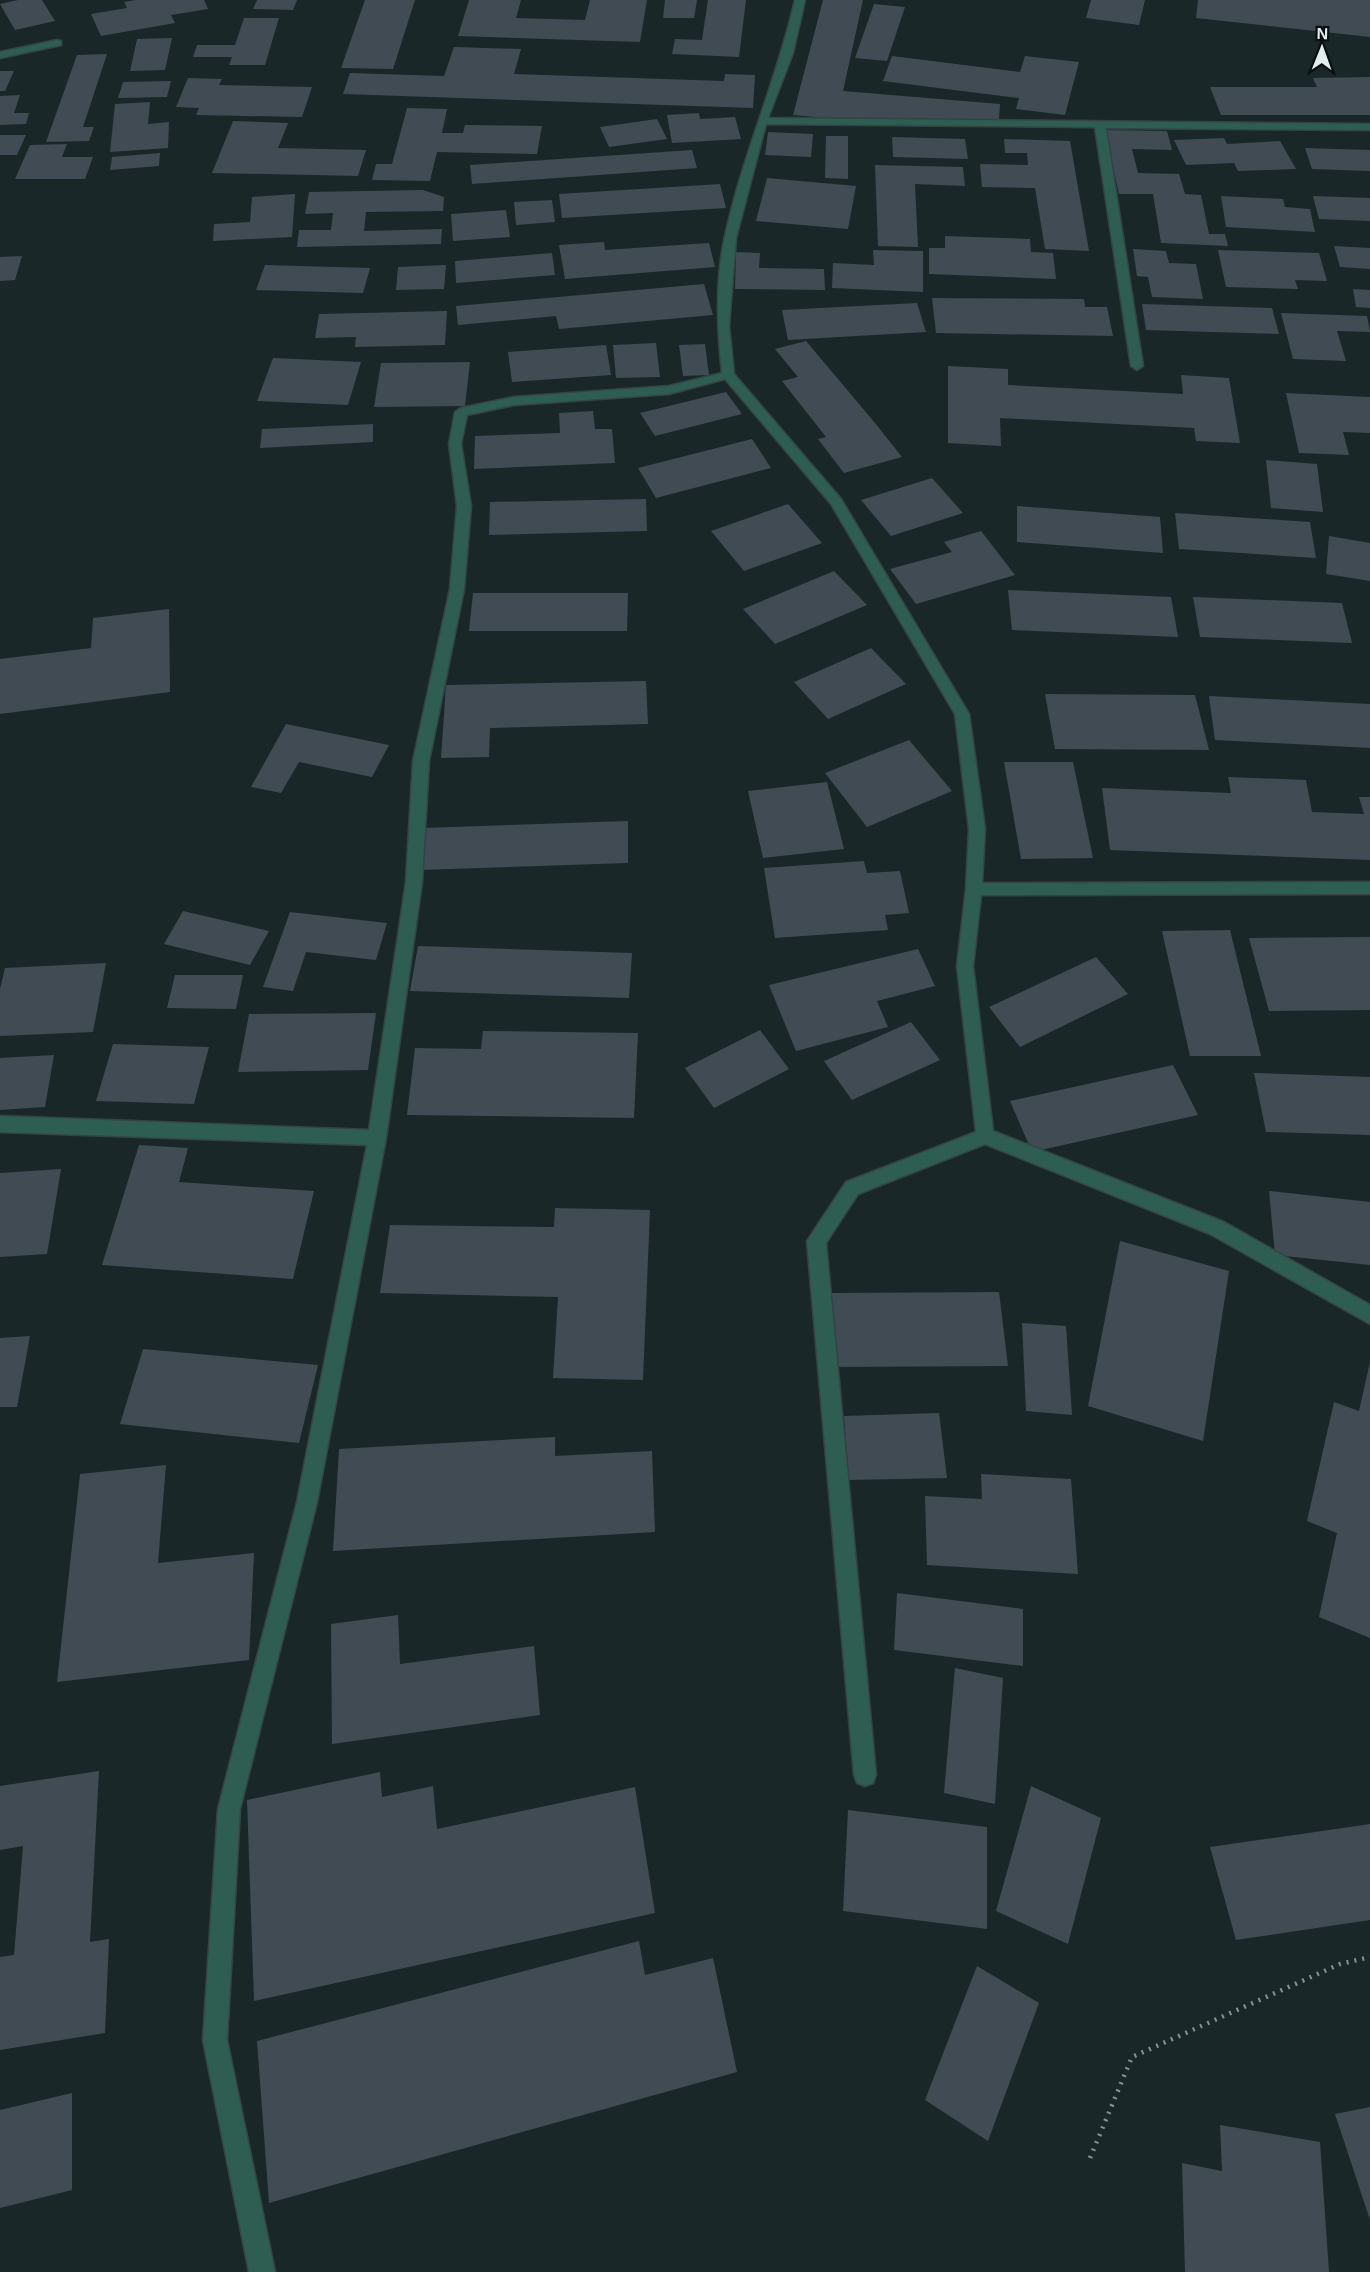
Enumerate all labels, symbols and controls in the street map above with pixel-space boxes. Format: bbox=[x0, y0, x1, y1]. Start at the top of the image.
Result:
north arrow bbox=[1292, 18, 1352, 78]
text: N bbox=[1316, 25, 1328, 42]

